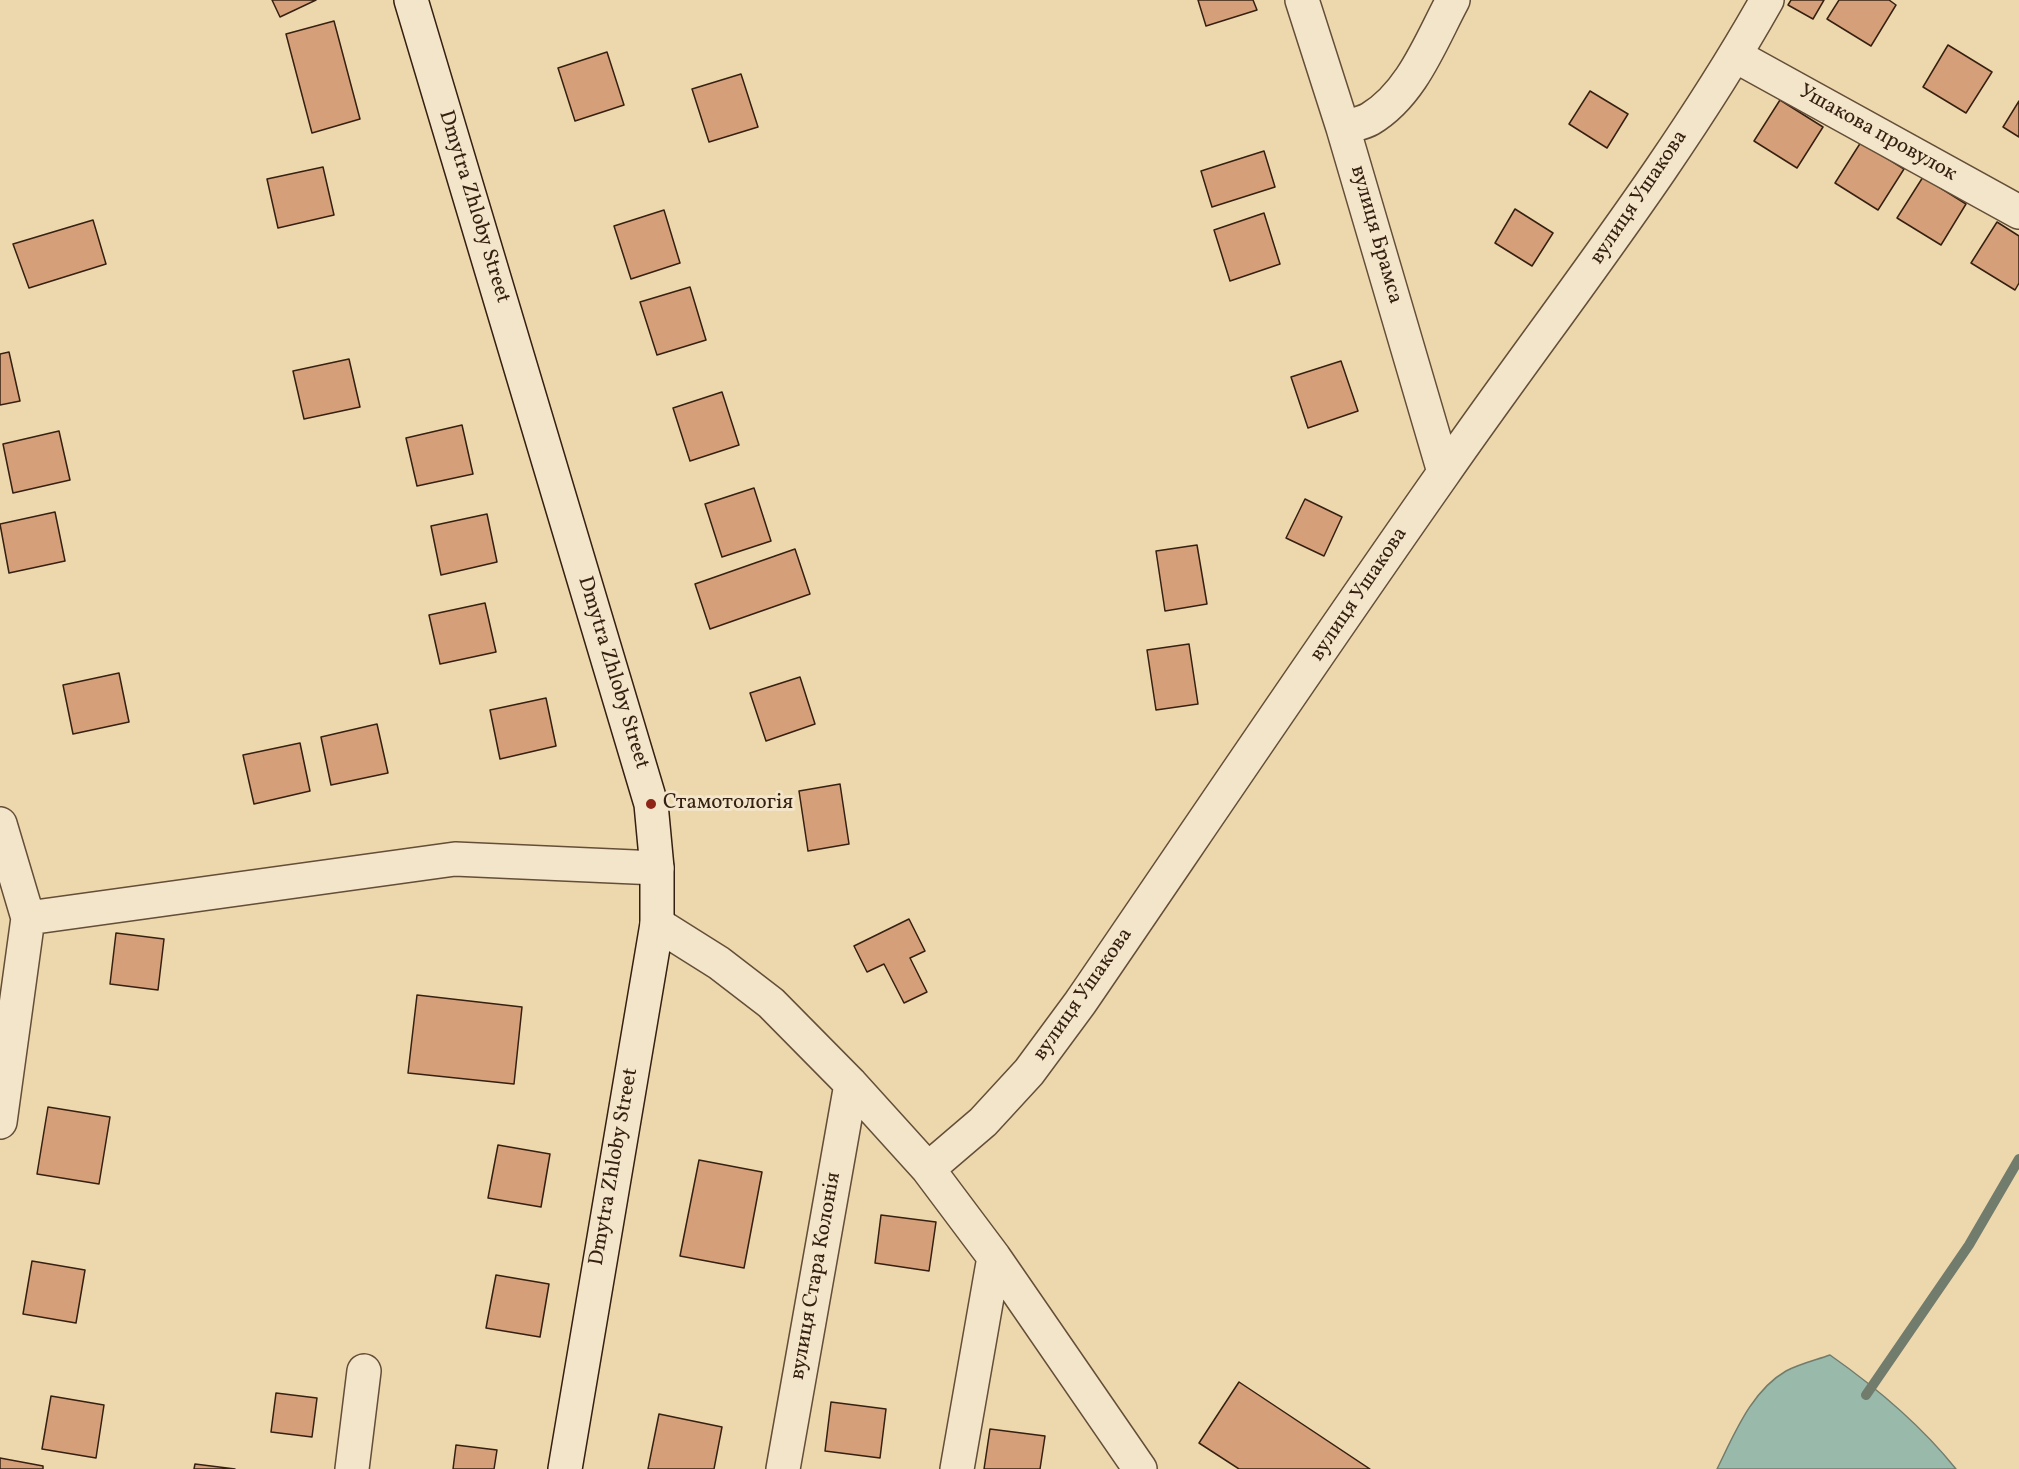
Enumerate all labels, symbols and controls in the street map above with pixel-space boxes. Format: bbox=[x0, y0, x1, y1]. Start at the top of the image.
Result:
street label: Ушакова провулок bbox=[1793, 80, 1961, 188]
street label: Dmytra Zhloby Street bbox=[432, 108, 514, 306]
street label: вулиця Ушакова bbox=[1586, 126, 1694, 270]
street label: вулиця Брамса bbox=[1343, 163, 1407, 307]
street label: вулиця Ушакова bbox=[1306, 523, 1414, 667]
street label: Dmytra Zhloby Street bbox=[571, 574, 653, 772]
place label: Стамотологія bbox=[663, 791, 793, 817]
marker: Стамотологія bbox=[644, 797, 658, 811]
street label: вулиця Ушакова bbox=[1029, 924, 1139, 1066]
street label: Dmytra Zhloby Street bbox=[585, 1066, 645, 1268]
street label: вулиця Стара Колонія bbox=[786, 1170, 848, 1382]

